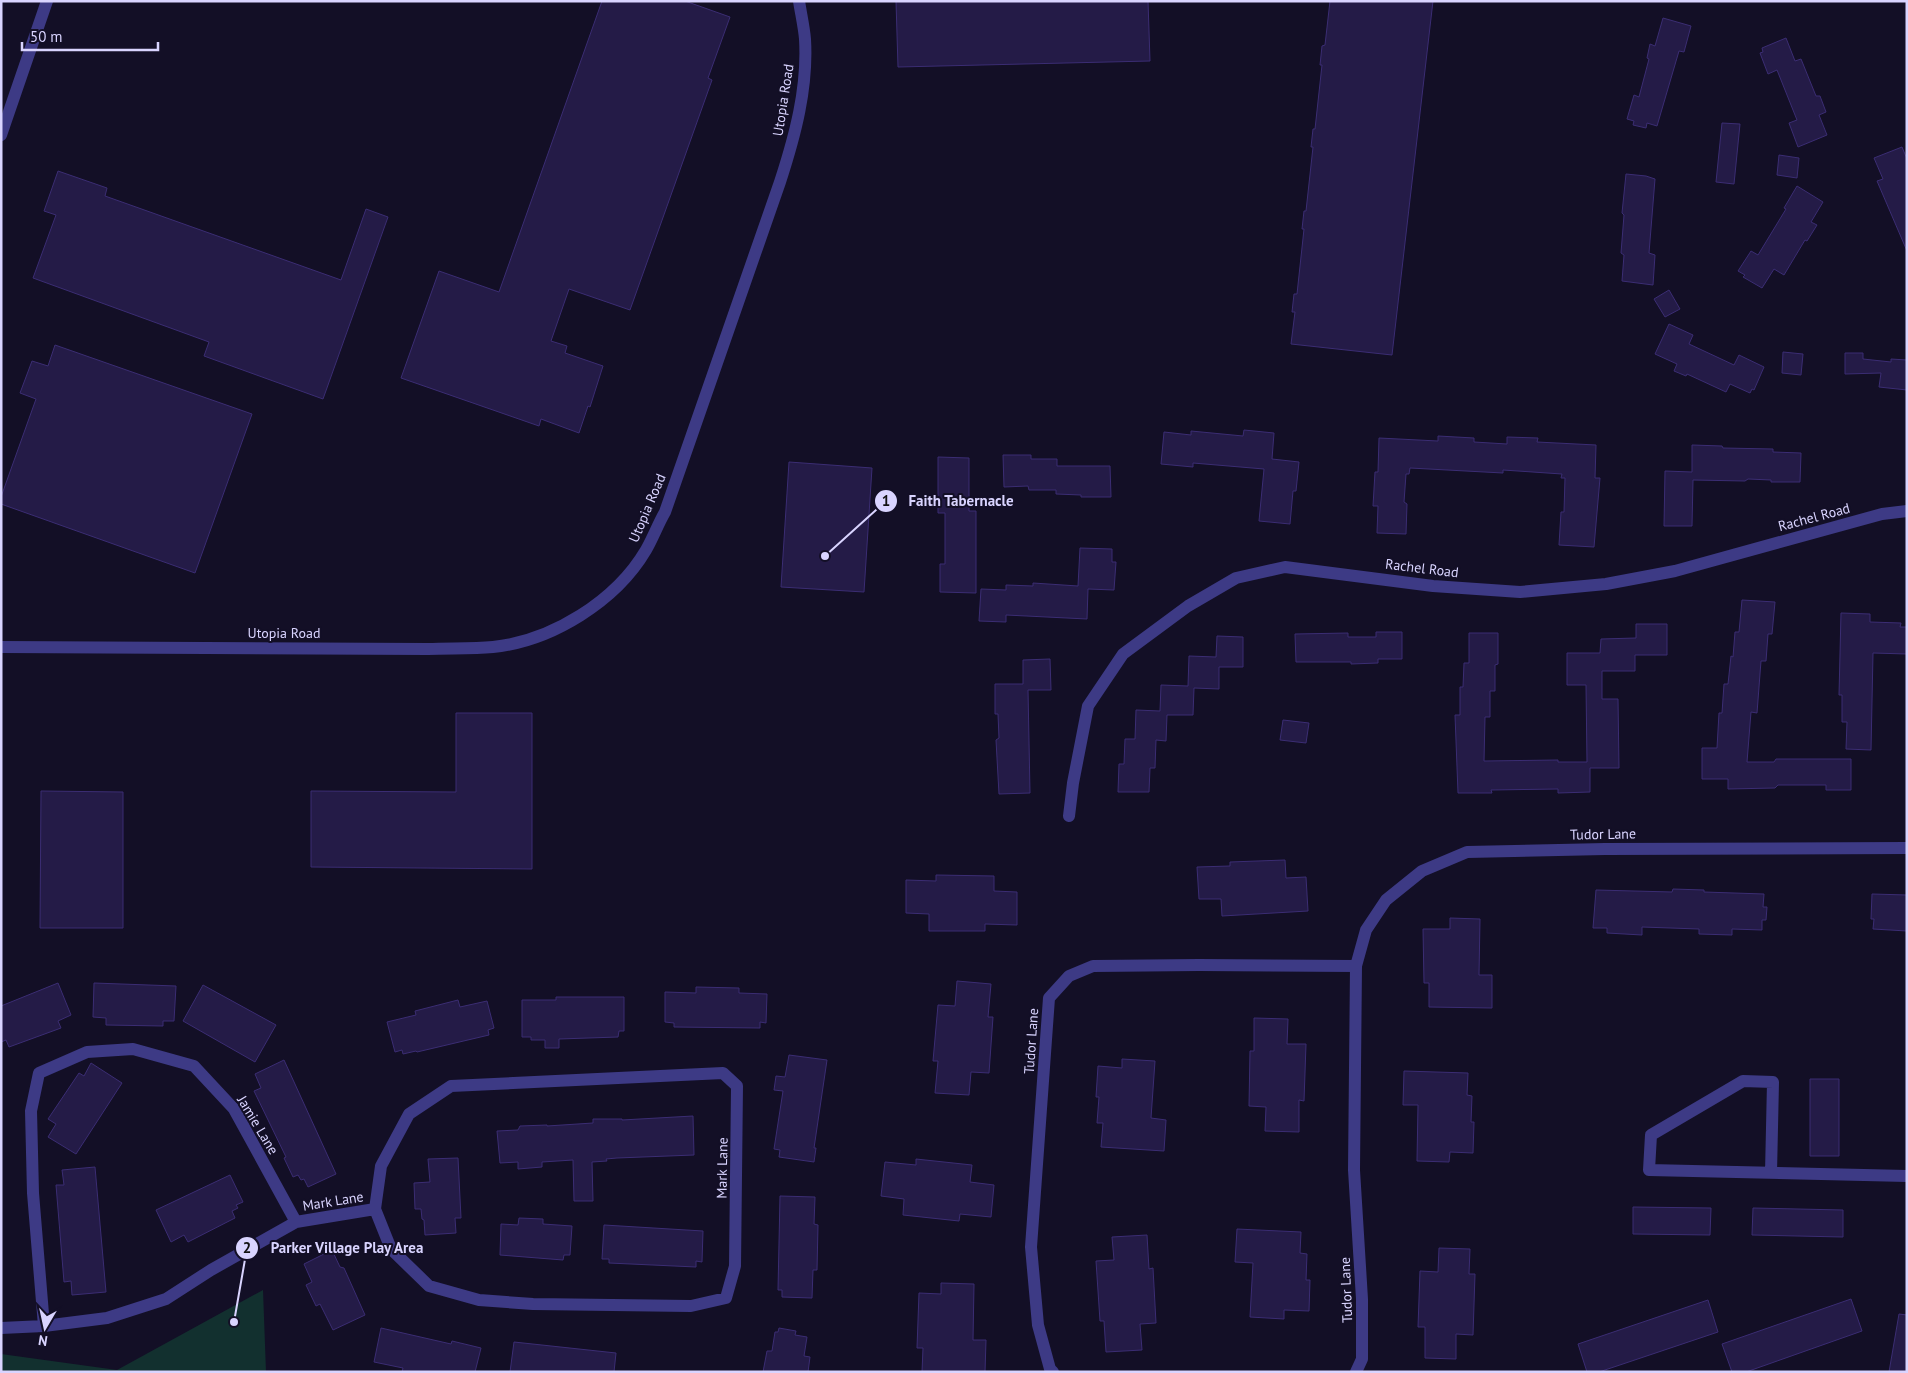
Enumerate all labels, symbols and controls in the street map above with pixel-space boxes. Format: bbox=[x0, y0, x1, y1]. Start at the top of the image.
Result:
scale bar bbox=[22, 20, 159, 52]
text: 50 m bbox=[30, 27, 63, 46]
street label: Utopia Road bbox=[768, 63, 798, 137]
street label: Utopia Road bbox=[624, 471, 670, 545]
callout: Faith Tabernacle bbox=[873, 486, 1024, 516]
text: 1 bbox=[882, 491, 890, 510]
text: Faith Tabernacle bbox=[908, 491, 1014, 510]
street label: Rachel Road bbox=[1776, 499, 1852, 535]
street label: Rachel Road bbox=[1384, 555, 1460, 581]
street label: Utopia Road bbox=[248, 624, 320, 642]
street label: Tudor Lane bbox=[1570, 824, 1636, 844]
street label: Tudor Lane bbox=[1020, 1007, 1042, 1075]
street label: Jamie Lane bbox=[233, 1091, 283, 1158]
street label: Mark Lane bbox=[712, 1137, 732, 1199]
street label: Mark Lane bbox=[301, 1187, 365, 1215]
callout: Parker Village Play Area bbox=[234, 1233, 434, 1263]
text: 2 bbox=[243, 1238, 251, 1257]
text: Parker Village Play Area bbox=[271, 1238, 423, 1257]
street label: Tudor Lane bbox=[1336, 1257, 1356, 1323]
north arrow bbox=[20, 1303, 70, 1353]
text: N bbox=[37, 1331, 49, 1350]

